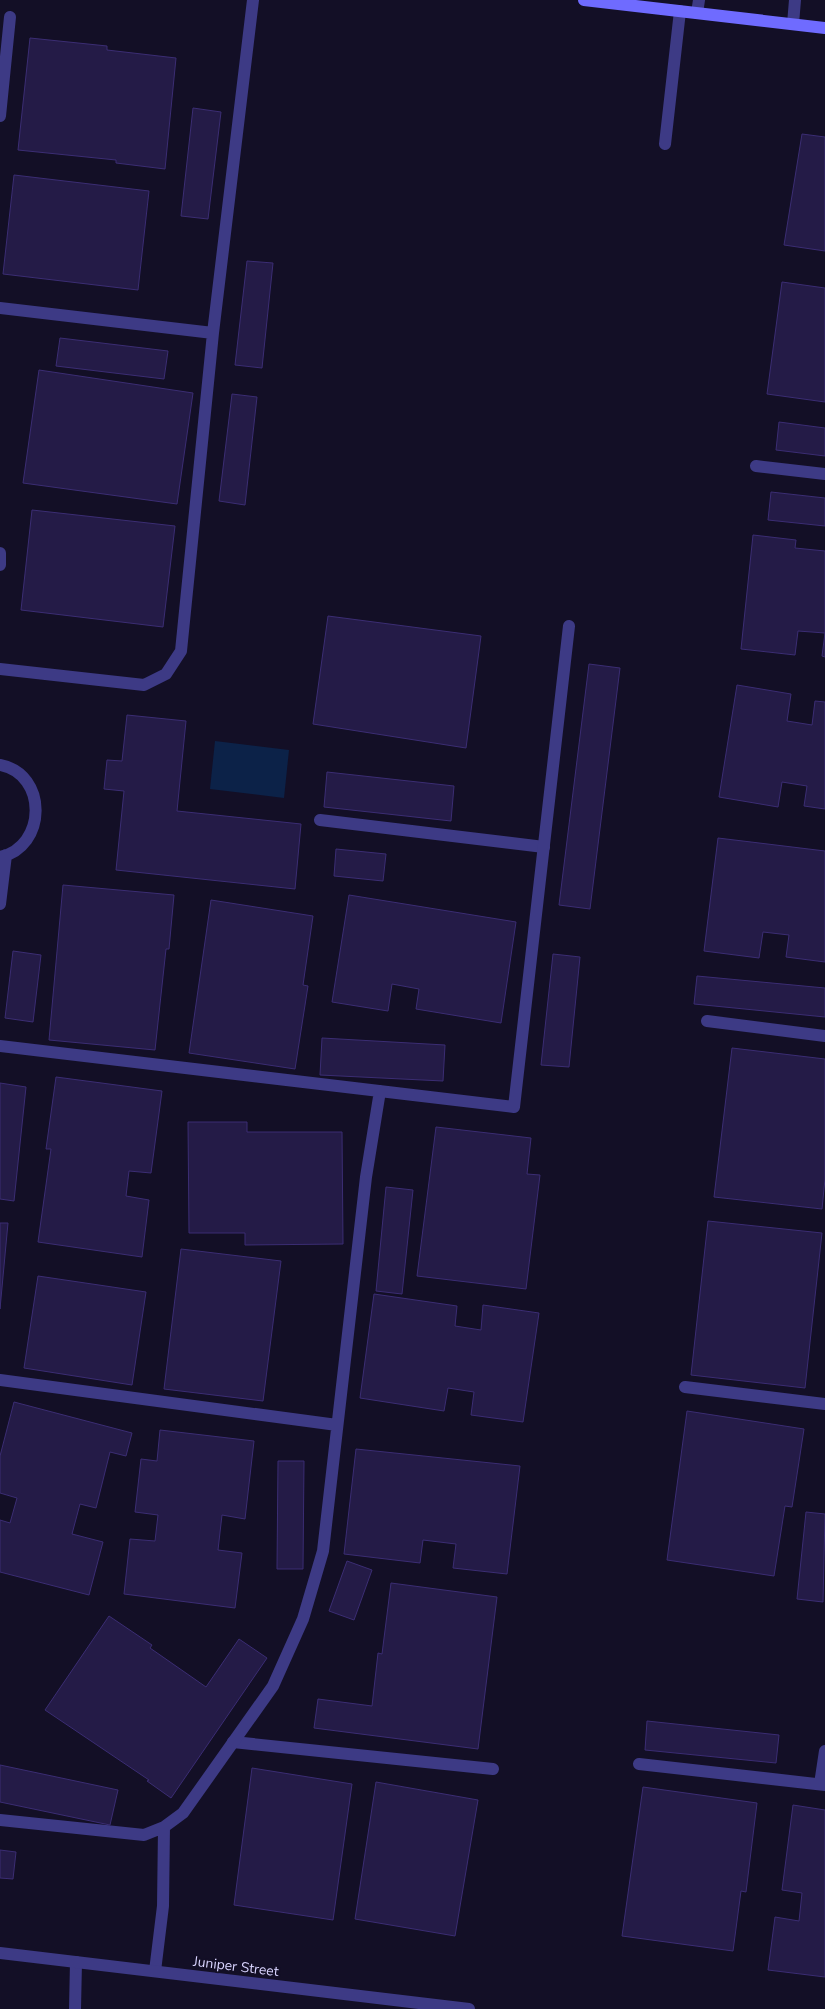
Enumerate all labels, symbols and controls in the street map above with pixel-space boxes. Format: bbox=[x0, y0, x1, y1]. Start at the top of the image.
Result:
street label: Juniper Street bbox=[191, 1952, 280, 1981]

